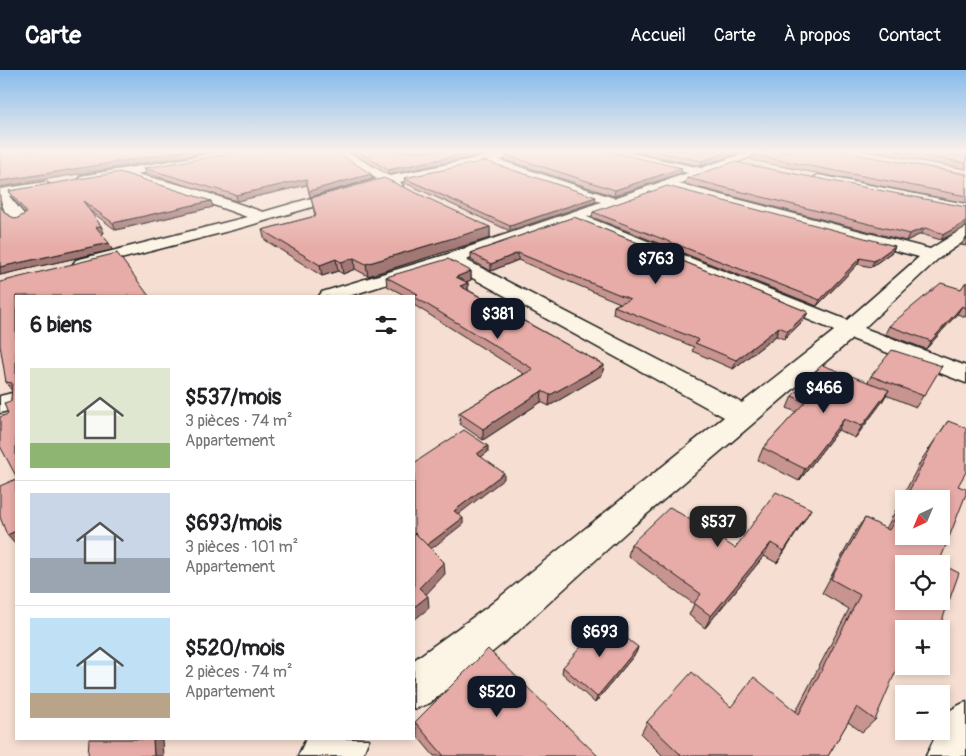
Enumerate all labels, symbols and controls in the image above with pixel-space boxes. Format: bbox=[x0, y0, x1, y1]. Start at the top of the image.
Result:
text: Carte bbox=[25, 21, 81, 50]
text: Accueil bbox=[630, 24, 686, 47]
text: Carte bbox=[714, 24, 756, 47]
text: À propos bbox=[784, 24, 850, 47]
text: Contact bbox=[878, 24, 941, 47]
pin: $763 bbox=[626, 242, 686, 285]
text: $763 bbox=[638, 249, 674, 269]
pin: $381 bbox=[468, 298, 528, 340]
text: $381 bbox=[482, 304, 514, 324]
icon: filters bbox=[372, 311, 400, 339]
text: 6 biens bbox=[30, 312, 92, 339]
pin: $466 bbox=[794, 372, 854, 414]
text: $466 bbox=[806, 378, 842, 398]
text: $537/mois bbox=[185, 384, 281, 411]
icon: home bbox=[70, 388, 130, 448]
text: 3 pièces · 74 m² bbox=[185, 411, 293, 431]
text: Appartement bbox=[185, 431, 275, 451]
north arrow bbox=[895, 490, 950, 545]
map controls bbox=[895, 490, 950, 740]
pin: $537 bbox=[688, 506, 748, 548]
text: $693/mois bbox=[185, 510, 282, 537]
text: $537 bbox=[701, 512, 735, 532]
icon: home bbox=[70, 513, 130, 573]
text: 3 pièces · 101 m² bbox=[185, 537, 298, 557]
button: locate bbox=[895, 555, 950, 610]
text: Appartement bbox=[185, 557, 275, 577]
pin: $693 bbox=[570, 616, 630, 658]
button: + bbox=[895, 620, 950, 675]
text: $693 bbox=[582, 622, 618, 642]
text: $520/mois bbox=[185, 635, 284, 662]
icon: home bbox=[70, 638, 130, 698]
text: 2 pièces · 74 m² bbox=[185, 662, 293, 682]
pin: $520 bbox=[467, 676, 527, 718]
text: Appartement bbox=[185, 682, 275, 702]
text: $520 bbox=[478, 682, 516, 702]
button: − bbox=[895, 685, 950, 740]

